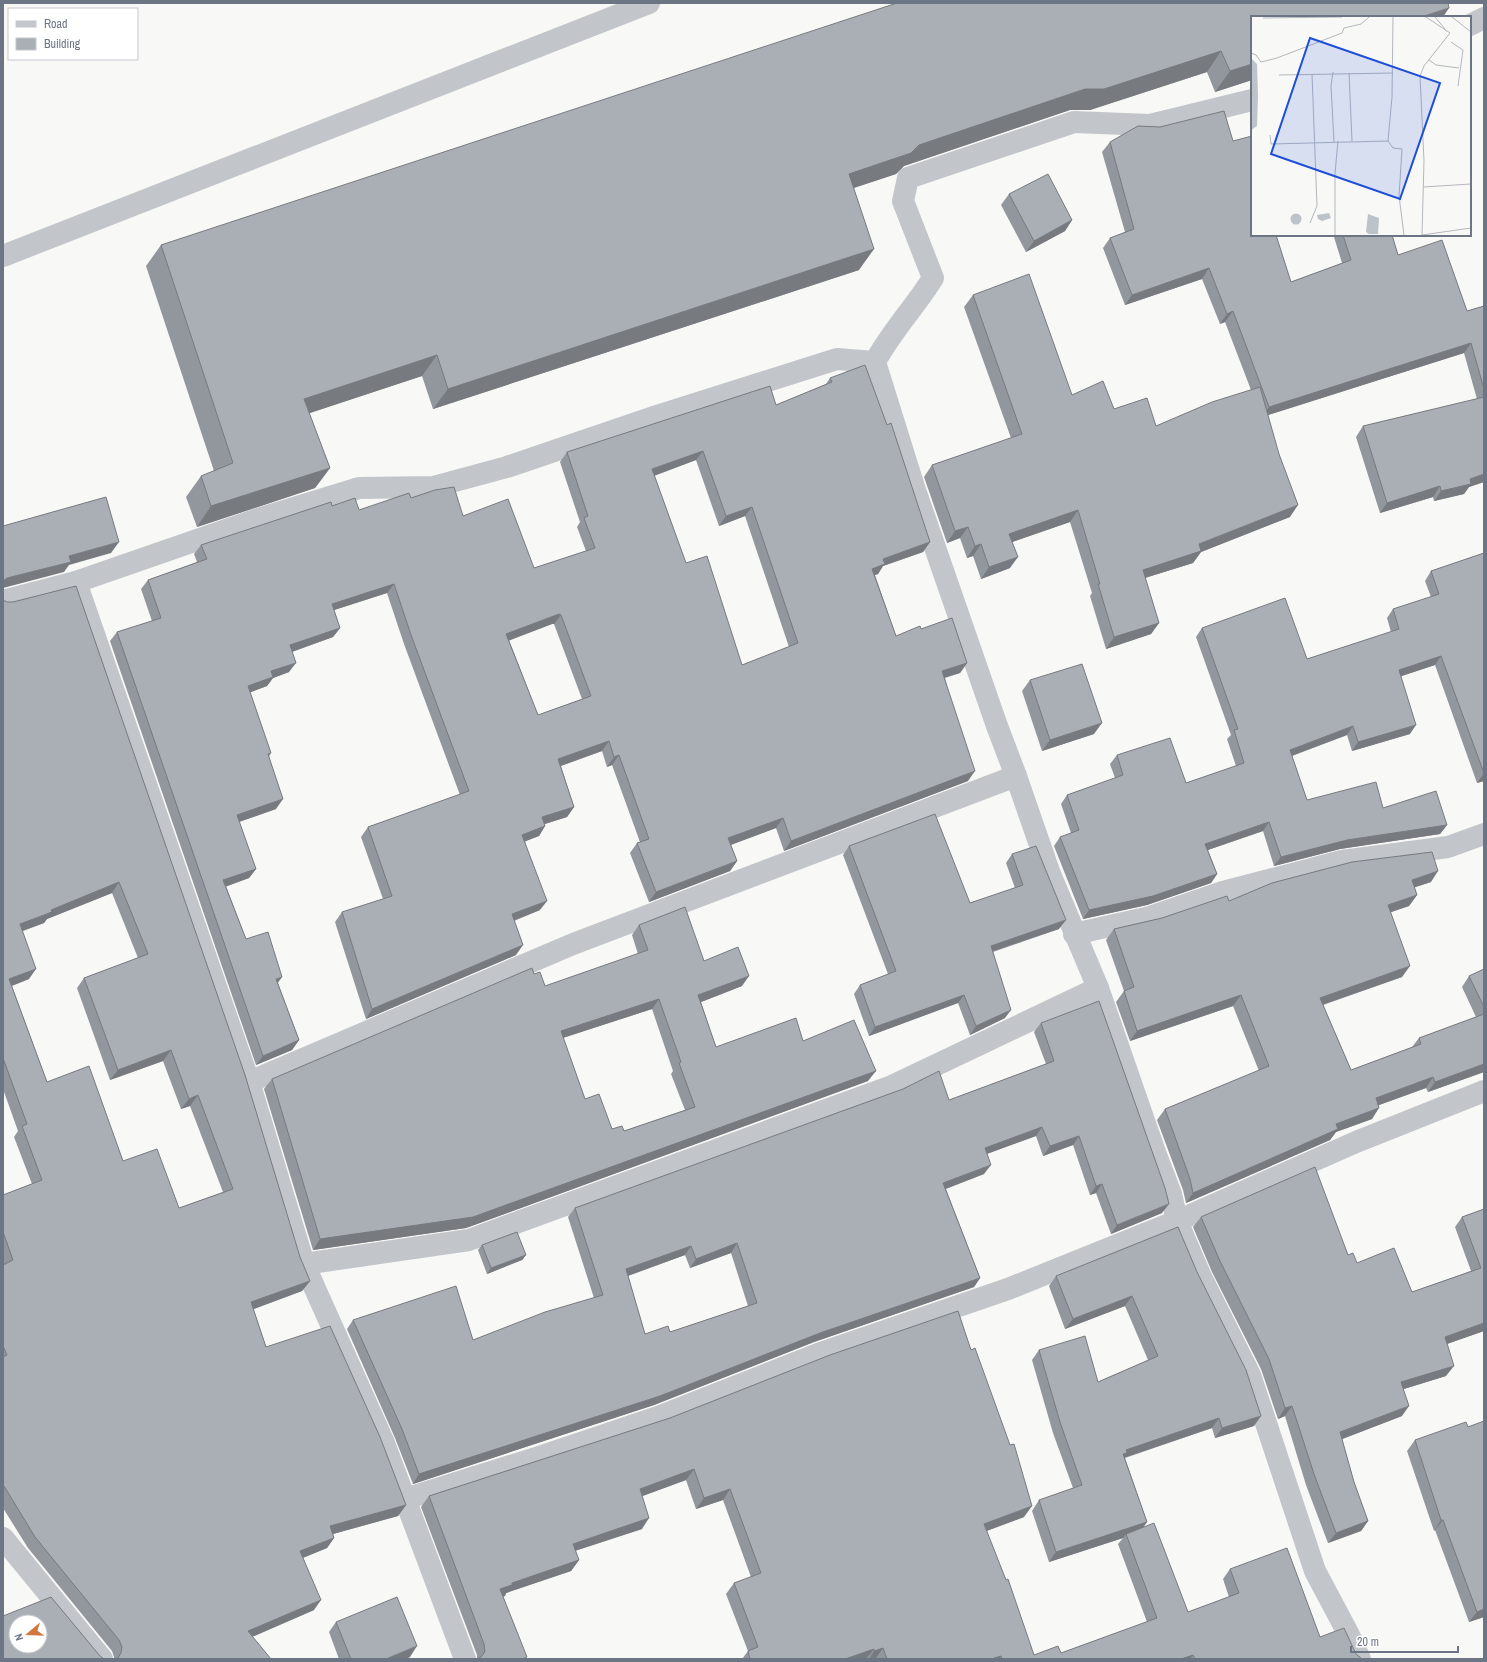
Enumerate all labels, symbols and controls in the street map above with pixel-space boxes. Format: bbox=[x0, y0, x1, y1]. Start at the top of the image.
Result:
legend bbox=[8, 8, 138, 60]
text: Road bbox=[44, 16, 68, 32]
inset map bbox=[1251, 16, 1471, 236]
text: Building bbox=[44, 36, 81, 52]
north arrow bbox=[8, 1614, 48, 1654]
scale bar bbox=[1351, 1628, 1458, 1654]
text: N bbox=[11, 1632, 26, 1643]
text: 20 m bbox=[1357, 1634, 1379, 1650]

